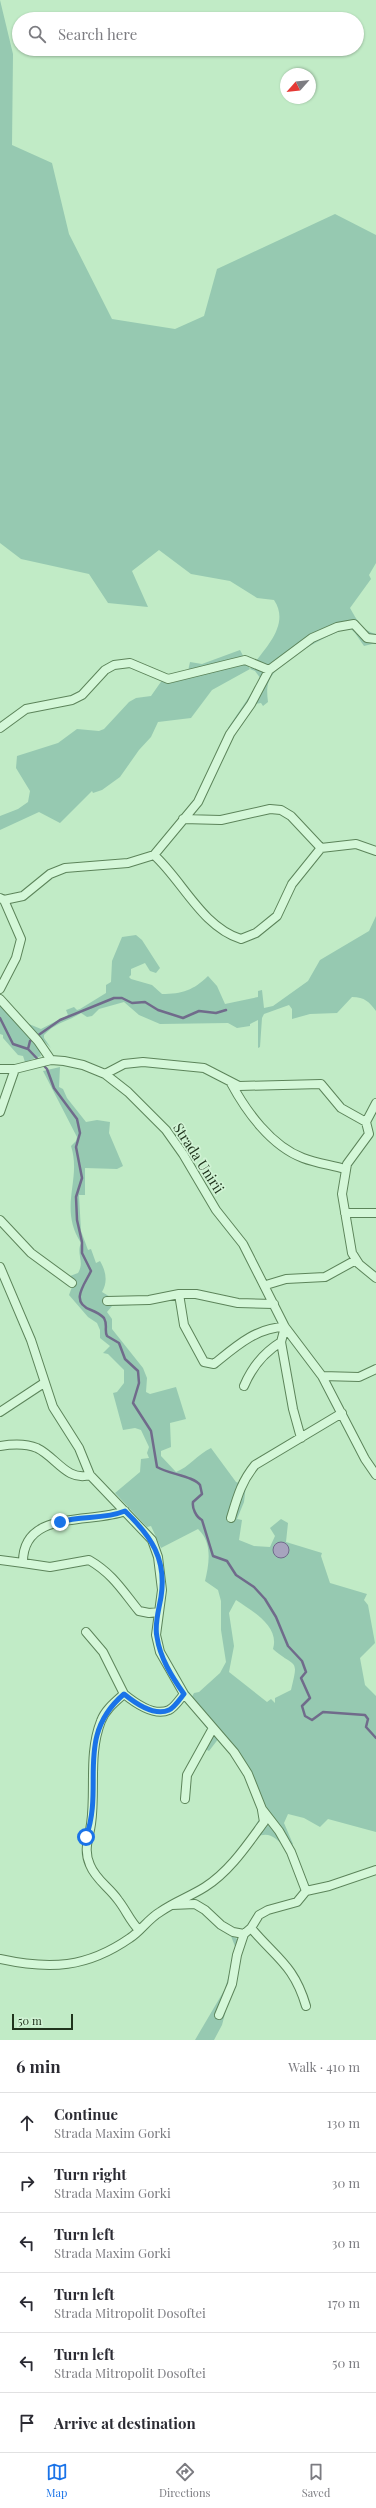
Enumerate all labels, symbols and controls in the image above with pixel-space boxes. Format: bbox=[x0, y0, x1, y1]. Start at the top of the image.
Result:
search box bbox=[12, 12, 364, 56]
icon: search bbox=[26, 23, 48, 45]
text: Search here bbox=[58, 24, 137, 44]
north arrow bbox=[280, 68, 316, 104]
street label: Strada Unirii bbox=[169, 1119, 229, 1197]
route end bbox=[51, 1513, 69, 1531]
route start bbox=[77, 1828, 95, 1846]
scale bar bbox=[12, 2012, 73, 2031]
text: 50 m bbox=[18, 2013, 42, 2028]
text: 6 min bbox=[16, 2055, 61, 2077]
text: Walk · 410 m bbox=[288, 2058, 360, 2075]
text: Continue bbox=[54, 2104, 118, 2124]
icon: ahead bbox=[16, 2112, 38, 2134]
text: 130 m bbox=[327, 2114, 360, 2131]
text: Strada Maxim Gorki bbox=[54, 2124, 171, 2141]
text: Turn right bbox=[54, 2164, 127, 2184]
icon: right bbox=[16, 2172, 38, 2194]
text: 30 m bbox=[332, 2174, 360, 2191]
text: Strada Maxim Gorki bbox=[54, 2184, 171, 2201]
text: Turn left bbox=[54, 2224, 115, 2244]
icon: left bbox=[16, 2232, 38, 2254]
text: 30 m bbox=[332, 2234, 360, 2251]
text: Strada Maxim Gorki bbox=[54, 2244, 171, 2261]
text: Turn left bbox=[54, 2284, 115, 2304]
icon: left bbox=[16, 2292, 38, 2314]
text: 170 m bbox=[327, 2294, 360, 2311]
text: Strada Mitropolit Dosoftei bbox=[54, 2304, 206, 2321]
text: Turn left bbox=[54, 2344, 115, 2364]
icon: left bbox=[16, 2352, 38, 2374]
text: 50 m bbox=[332, 2354, 360, 2371]
text: Strada Mitropolit Dosoftei bbox=[54, 2364, 206, 2381]
icon: arrive bbox=[16, 2412, 38, 2434]
text: Arrive at destination bbox=[54, 2413, 196, 2433]
tab: Map bbox=[46, 2461, 68, 2500]
tab: Directions bbox=[159, 2461, 210, 2500]
tab: Saved bbox=[302, 2461, 330, 2500]

